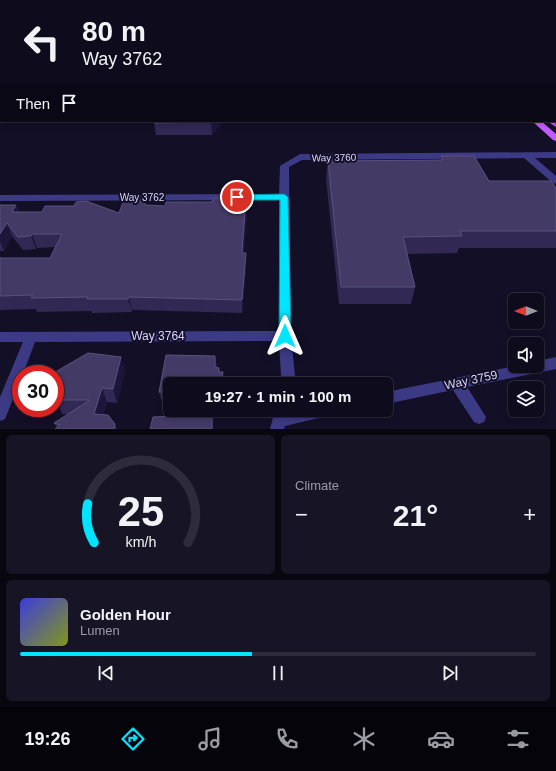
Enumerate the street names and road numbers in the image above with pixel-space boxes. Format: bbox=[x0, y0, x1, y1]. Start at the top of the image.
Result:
street label: Way 3760 bbox=[312, 152, 357, 163]
street label: Way 3762 bbox=[120, 192, 165, 203]
street label: Way 3764 bbox=[131, 329, 185, 343]
street label: Way 3759 bbox=[443, 368, 499, 392]

